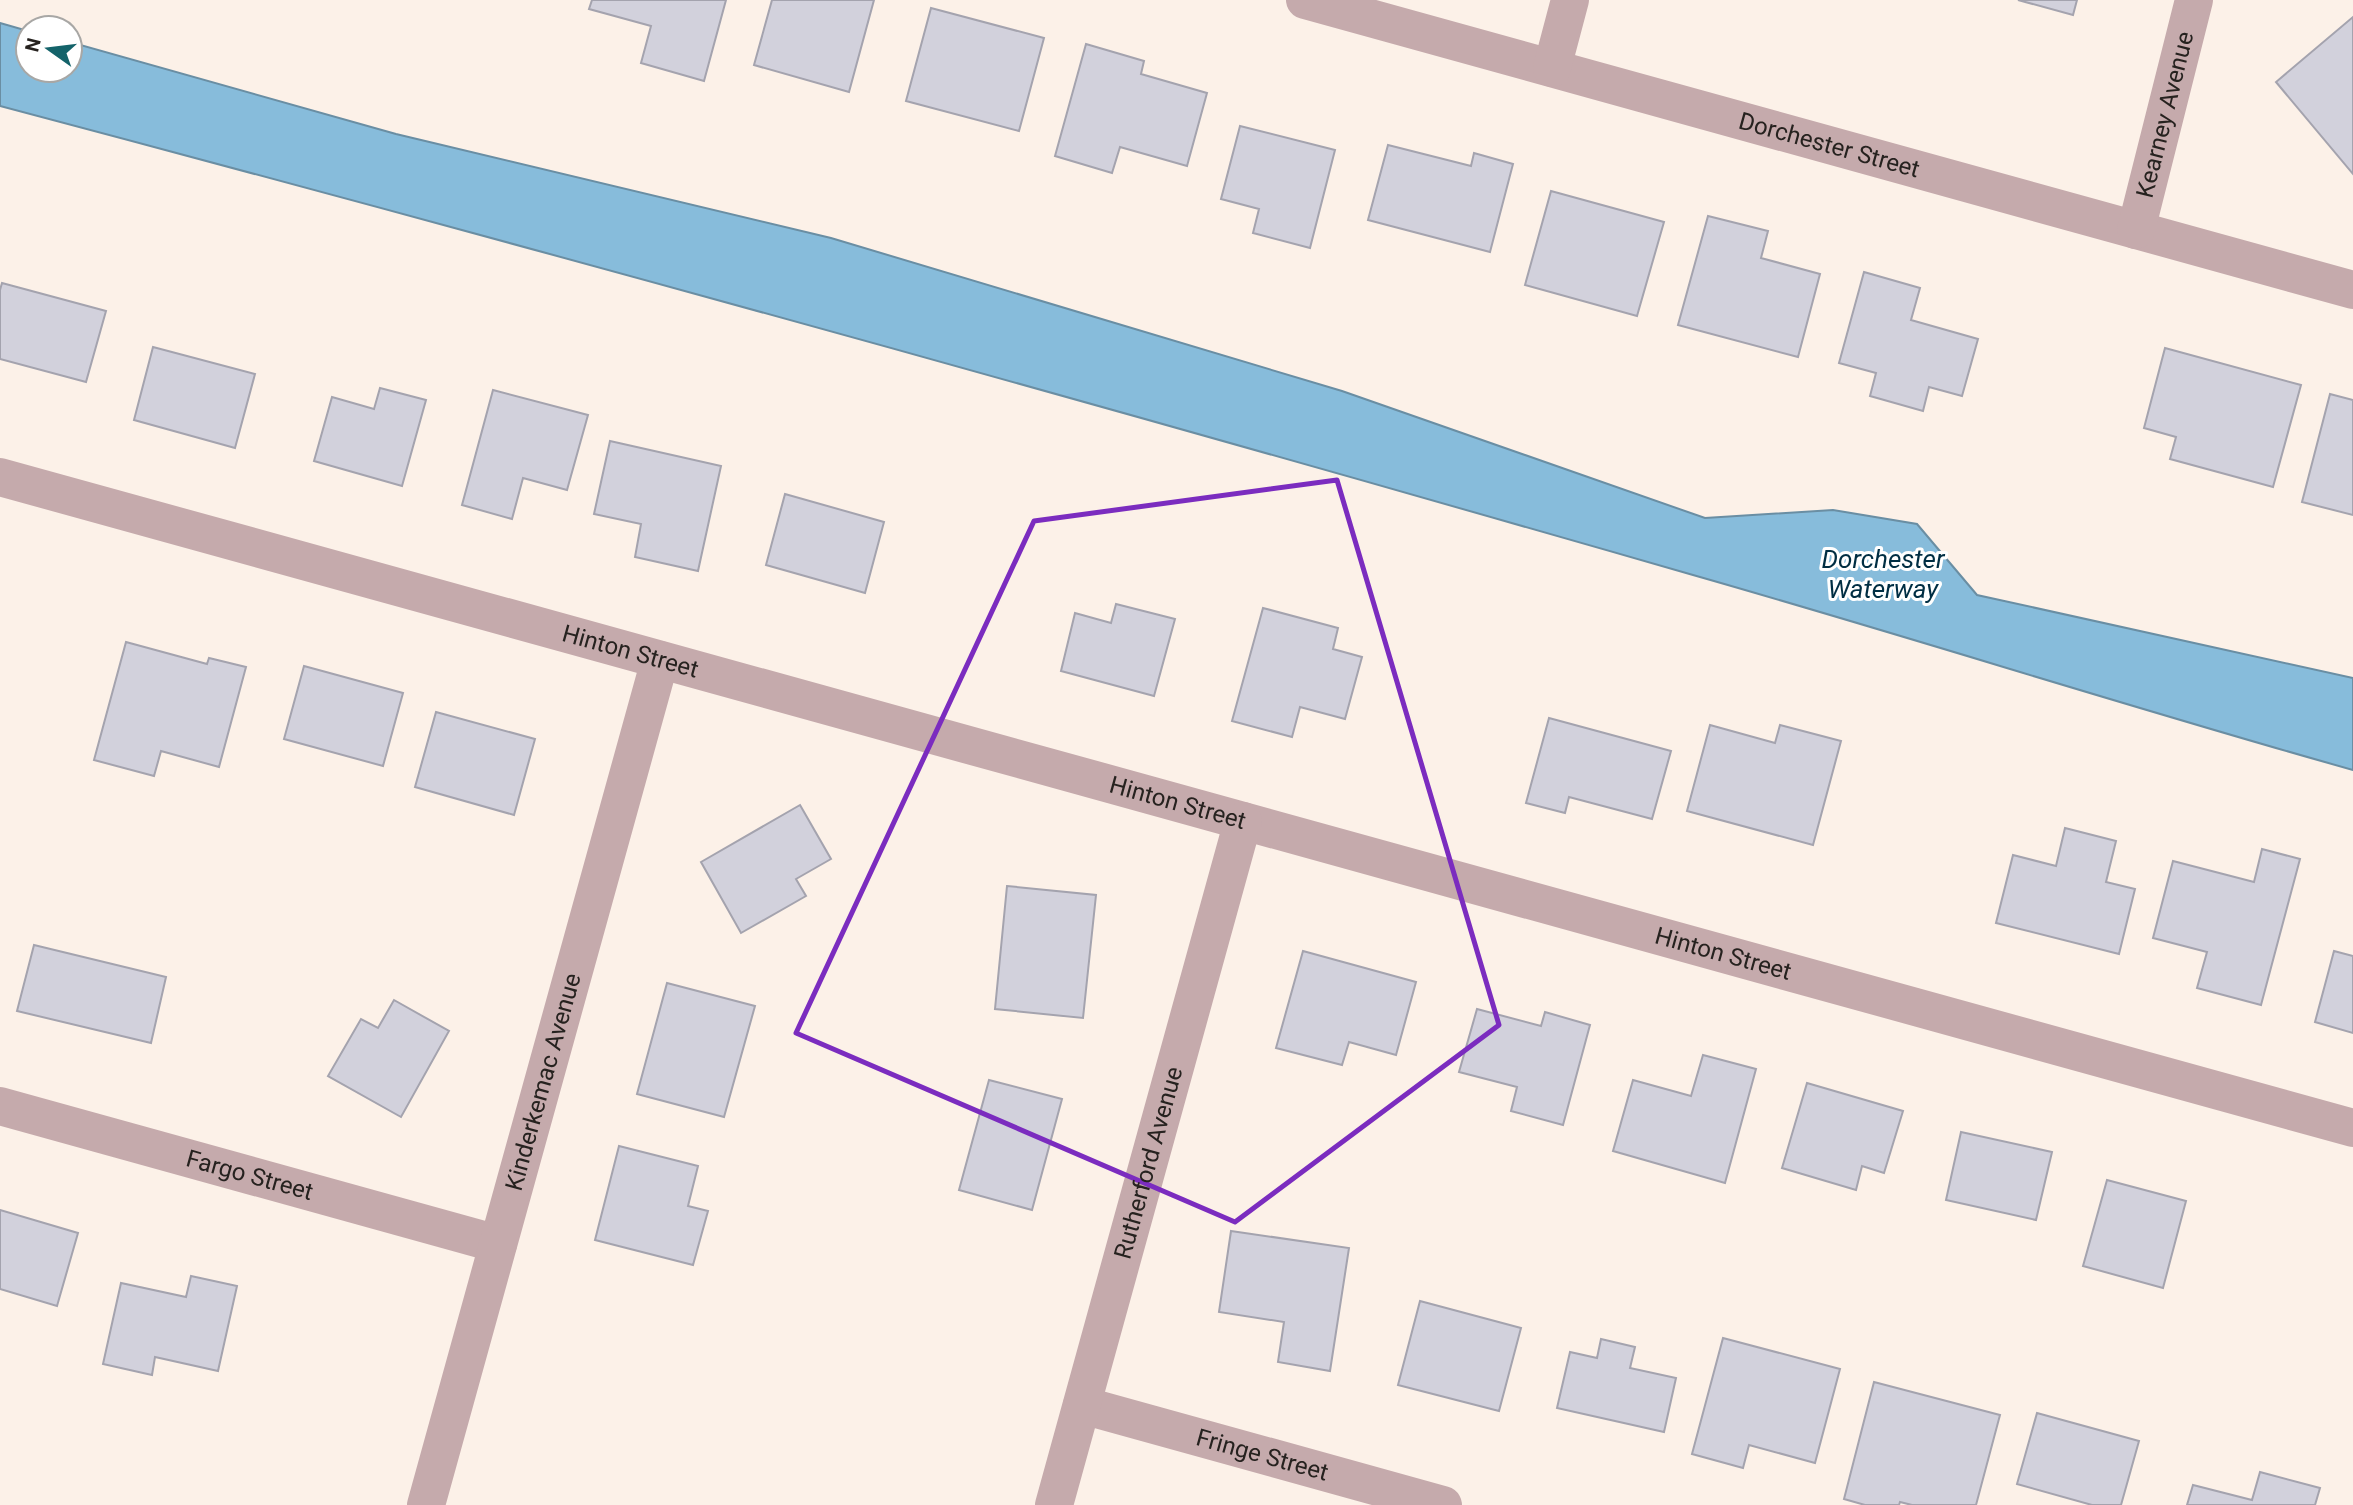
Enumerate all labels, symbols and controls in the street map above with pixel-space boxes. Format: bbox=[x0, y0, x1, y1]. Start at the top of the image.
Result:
north arrow bbox=[14, 14, 84, 84]
street label: Kearney Avenue bbox=[2131, 29, 2200, 201]
text: N bbox=[20, 36, 46, 54]
street label: Dorchester Street bbox=[1736, 107, 1923, 183]
water label: Dorchester Waterway bbox=[1822, 544, 1946, 604]
street label: Hinton Street bbox=[559, 619, 702, 684]
street label: Hinton Street bbox=[1106, 771, 1249, 835]
street label: Hinton Street bbox=[1652, 922, 1795, 986]
street label: Kinderkemac Avenue bbox=[500, 970, 587, 1194]
street label: Rutherford Avenue bbox=[1109, 1064, 1188, 1262]
street label: Fargo Street bbox=[183, 1144, 316, 1206]
street label: Fringe Street bbox=[1193, 1423, 1331, 1487]

